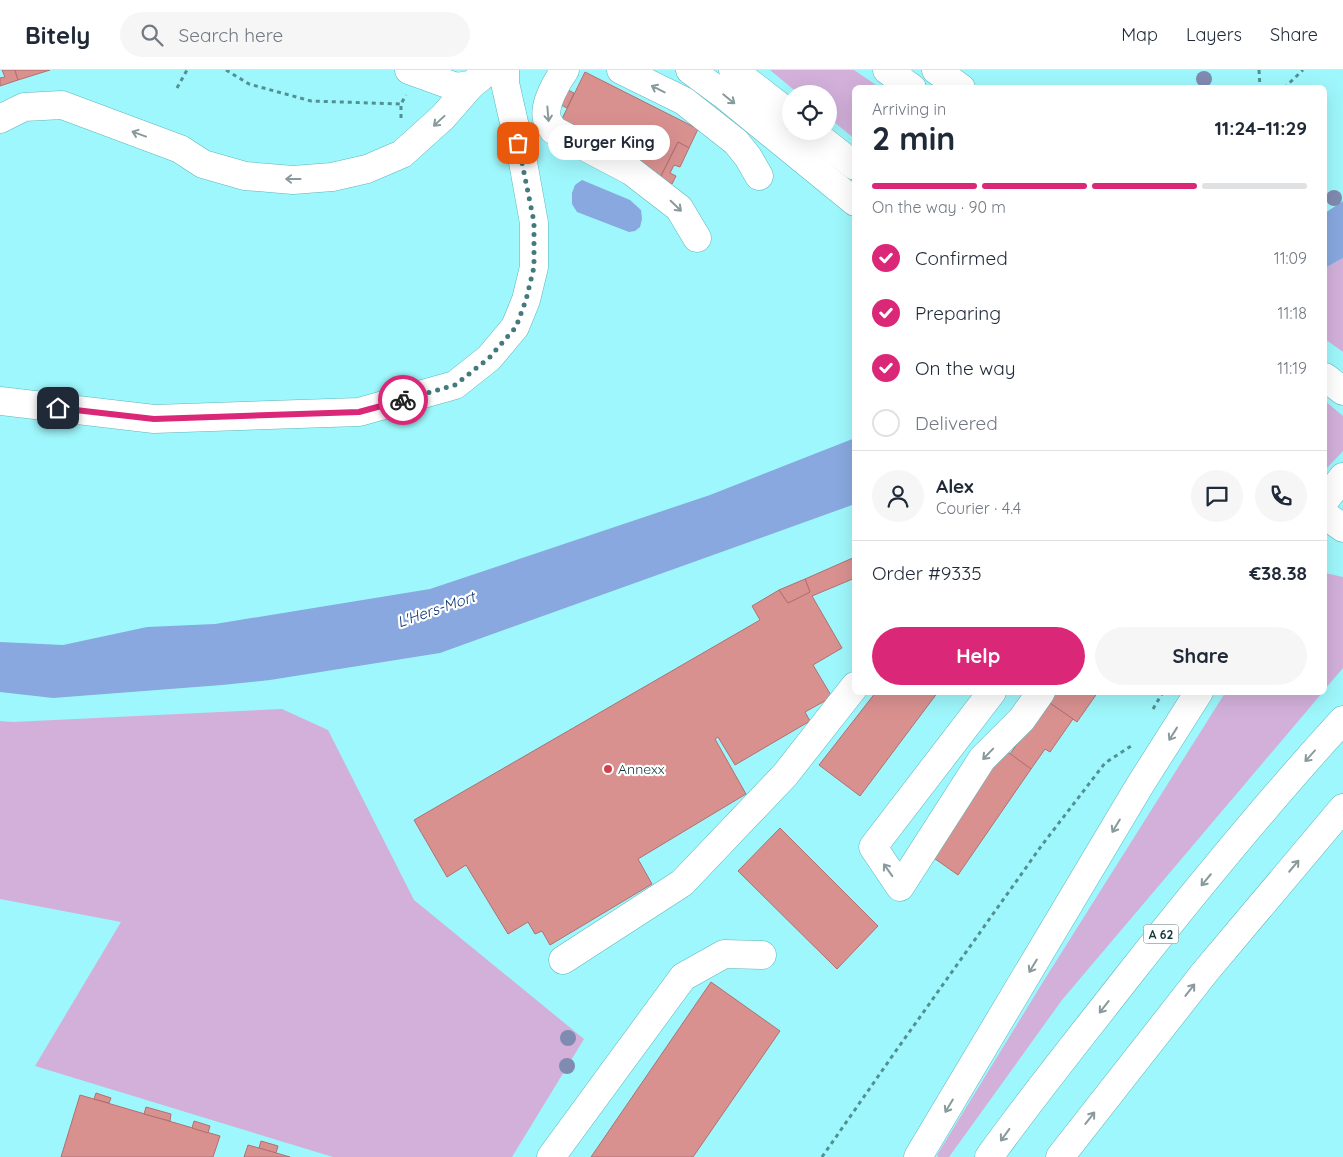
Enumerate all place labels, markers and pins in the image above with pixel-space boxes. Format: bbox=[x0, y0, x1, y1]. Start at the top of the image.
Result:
pin bbox=[497, 122, 539, 164]
callout: Burger King bbox=[548, 126, 670, 160]
pin bbox=[37, 387, 79, 429]
place label: Annexx bbox=[618, 760, 665, 778]
marker: Annexx bbox=[602, 763, 614, 775]

